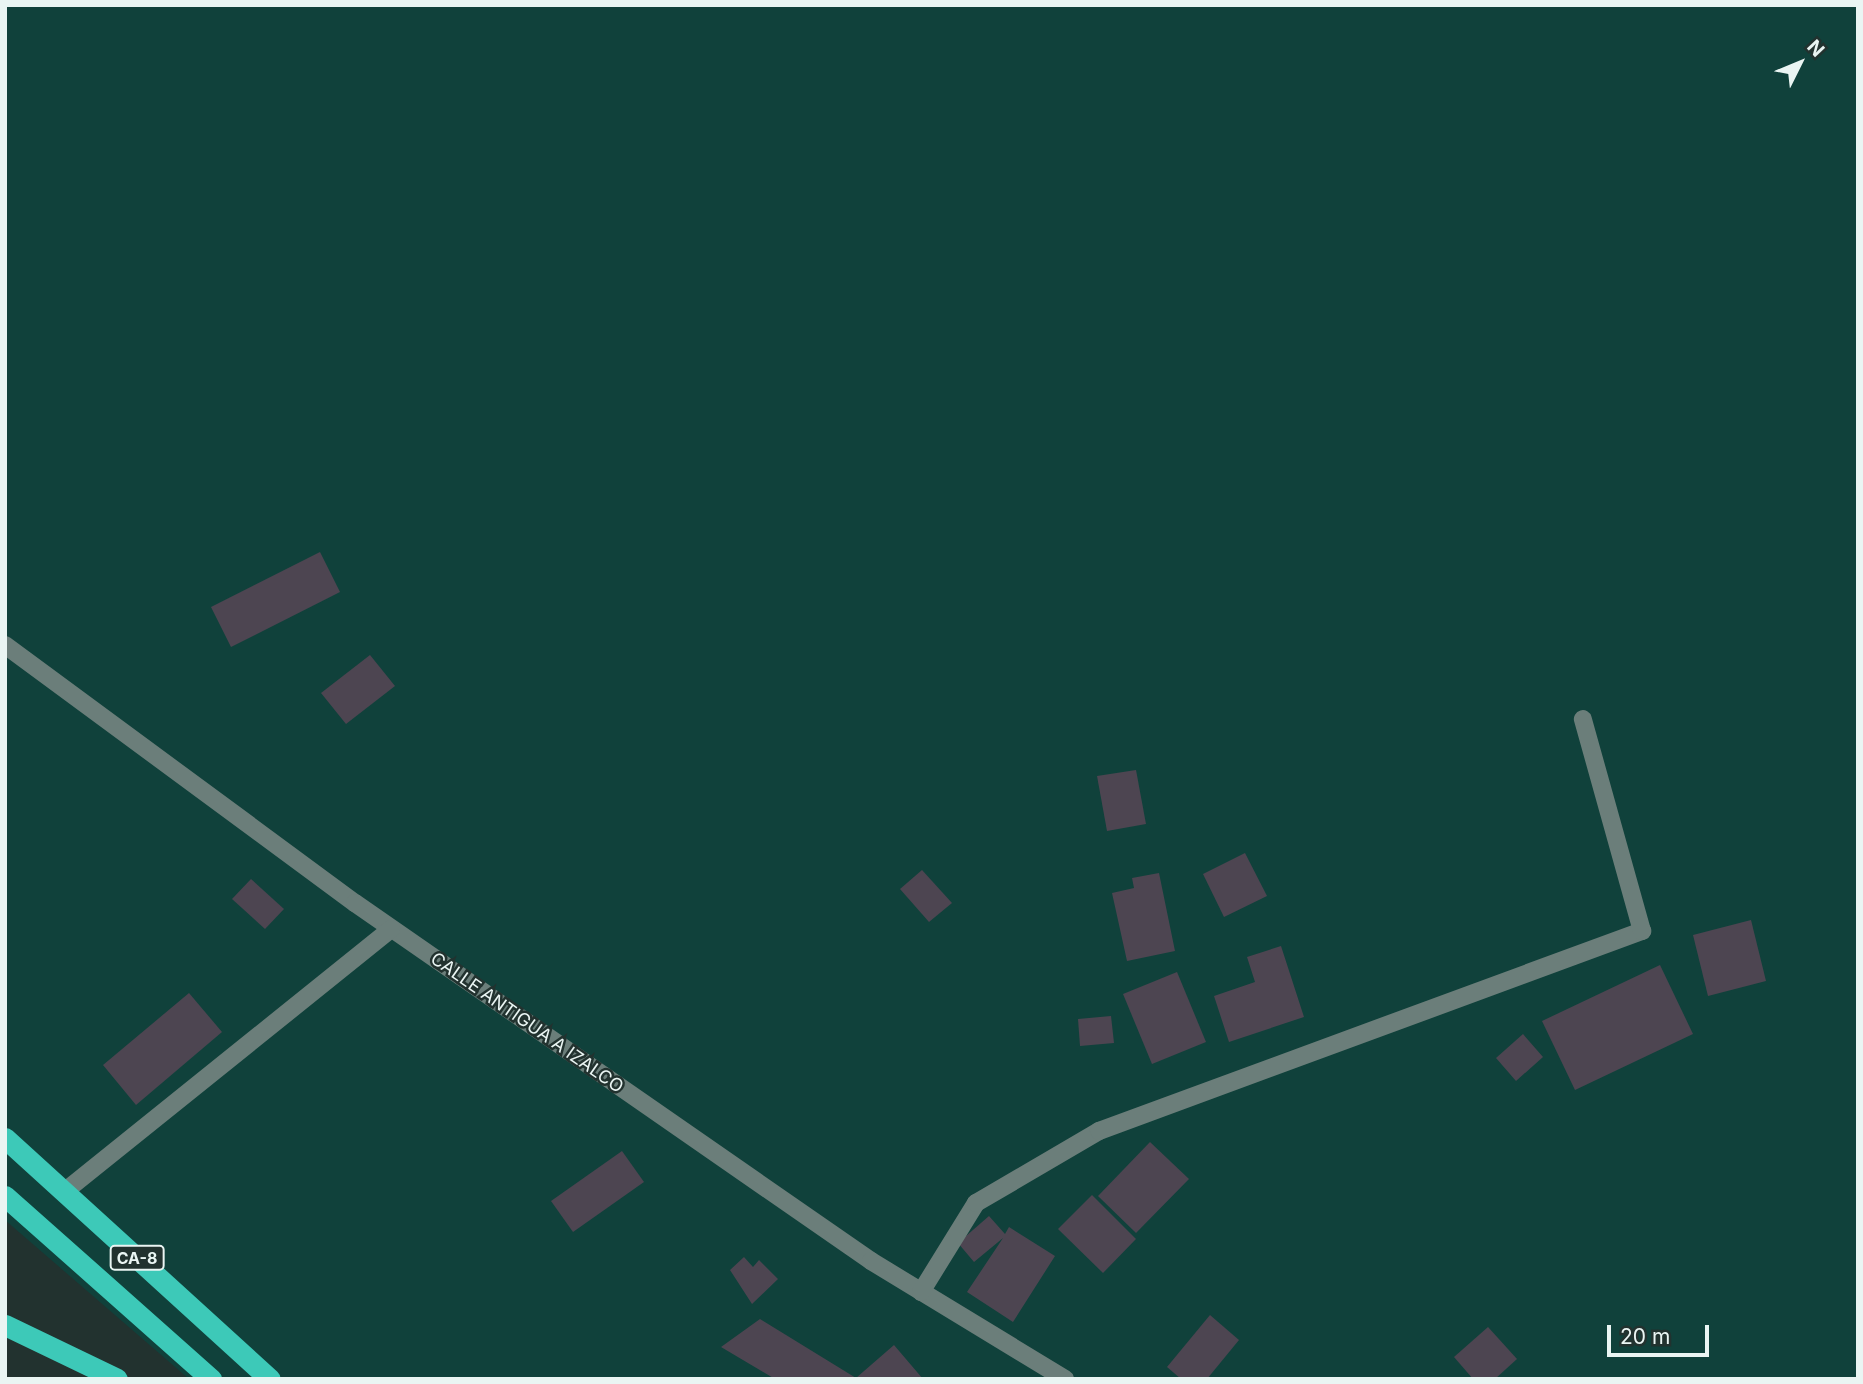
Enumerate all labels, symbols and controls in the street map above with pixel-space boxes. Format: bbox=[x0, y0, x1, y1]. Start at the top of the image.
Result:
north arrow bbox=[1765, 28, 1835, 98]
text: N bbox=[1802, 35, 1829, 61]
street label: CALLE ANTIGUA A IZALCO bbox=[426, 948, 628, 1098]
road number: CA-8 bbox=[109, 1246, 165, 1270]
scale bar bbox=[1611, 1310, 1713, 1354]
text: 20 m bbox=[1620, 1324, 1670, 1349]

